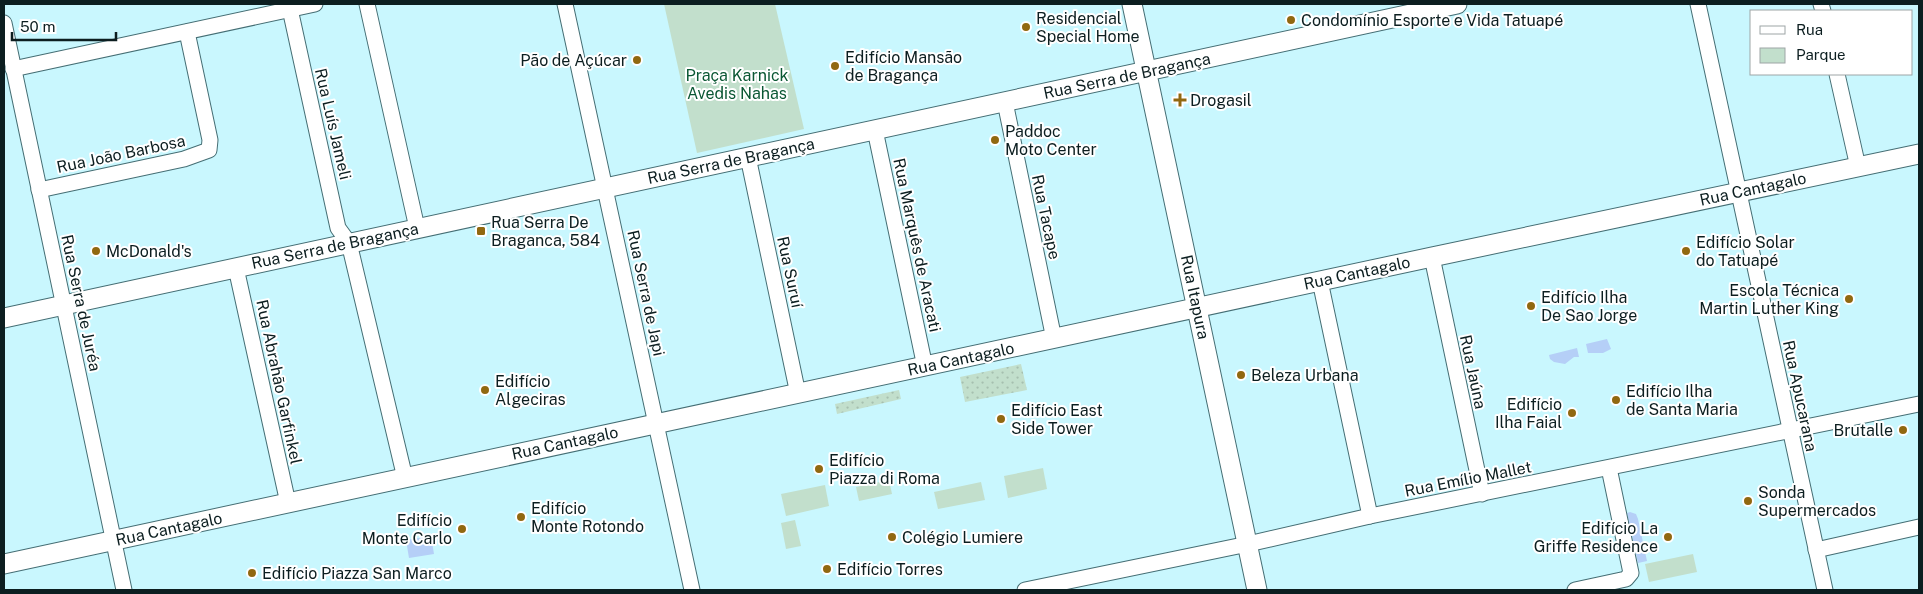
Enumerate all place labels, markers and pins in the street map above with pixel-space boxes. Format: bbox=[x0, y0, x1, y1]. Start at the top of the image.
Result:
place label: Residencial Special Home bbox=[1036, 9, 1140, 46]
place label: Condomínio Esporte e Vida Tatuapé bbox=[1301, 11, 1563, 30]
marker: Condomínio Esporte e Vida Tatuapé bbox=[1285, 14, 1297, 26]
marker: Residencial Special Home bbox=[1020, 21, 1032, 33]
place label: Edifício Mansão de Bragança bbox=[845, 48, 962, 85]
place label: Pão de Açúcar bbox=[520, 51, 627, 70]
marker: Pão de Açúcar bbox=[631, 54, 643, 66]
marker: Edifício Mansão de Bragança bbox=[829, 60, 841, 72]
place label: Drogasil bbox=[1190, 91, 1252, 110]
marker: Drogasil bbox=[1174, 94, 1186, 106]
place label: Paddoc Moto Center bbox=[1005, 122, 1097, 159]
marker: Paddoc Moto Center bbox=[989, 134, 1001, 146]
place label: Rua Serra De Braganca, 584 bbox=[491, 213, 600, 250]
marker: Rua Serra De Braganca, 584 bbox=[475, 225, 487, 237]
place label: Edifício Solar do Tatuapé bbox=[1696, 233, 1795, 270]
place label: McDonald's bbox=[106, 242, 192, 261]
marker: McDonald's bbox=[90, 245, 102, 257]
marker: Edifício Solar do Tatuapé bbox=[1680, 245, 1692, 257]
place label: Escola Técnica Martin Luther King bbox=[1699, 281, 1839, 318]
place label: Edifício Ilha De Sao Jorge bbox=[1541, 288, 1637, 325]
marker: Escola Técnica Martin Luther King bbox=[1843, 293, 1855, 305]
marker: Edifício Ilha De Sao Jorge bbox=[1525, 300, 1537, 312]
place label: Beleza Urbana bbox=[1251, 366, 1358, 385]
marker: Beleza Urbana bbox=[1235, 369, 1247, 381]
place label: Edifício Algeciras bbox=[495, 372, 566, 409]
place label: Edifício Ilha de Santa Maria bbox=[1626, 382, 1738, 419]
marker: Edifício Algeciras bbox=[479, 384, 491, 396]
marker: Edifício Ilha de Santa Maria bbox=[1610, 394, 1622, 406]
place label: Edifício Ilha Faial bbox=[1495, 395, 1562, 432]
place label: Edifício East Side Tower bbox=[1011, 401, 1103, 438]
marker: Edifício Ilha Faial bbox=[1566, 407, 1578, 419]
marker: Edifício East Side Tower bbox=[995, 413, 1007, 425]
place label: Brutalle bbox=[1834, 421, 1893, 440]
marker: Brutalle bbox=[1897, 424, 1909, 436]
place label: Edifício Piazza di Roma bbox=[829, 451, 940, 488]
marker: Edifício Piazza di Roma bbox=[813, 463, 825, 475]
place label: Sonda Supermercados bbox=[1758, 483, 1876, 520]
marker: Sonda Supermercados bbox=[1742, 495, 1754, 507]
place label: Edifício Monte Rotondo bbox=[531, 499, 644, 536]
place label: Edifício Monte Carlo bbox=[362, 511, 452, 548]
marker: Edifício Monte Rotondo bbox=[515, 511, 527, 523]
place label: Edifício La Griffe Residence bbox=[1534, 519, 1658, 556]
marker: Edifício Monte Carlo bbox=[456, 523, 468, 535]
place label: Colégio Lumiere bbox=[902, 528, 1023, 547]
marker: Colégio Lumiere bbox=[886, 531, 898, 543]
marker: Edifício La Griffe Residence bbox=[1662, 531, 1674, 543]
place label: Edifício Torres bbox=[837, 560, 943, 579]
marker: Edifício Torres bbox=[821, 563, 833, 575]
place label: Edifício Piazza San Marco bbox=[262, 564, 452, 583]
marker: Edifício Piazza San Marco bbox=[246, 567, 258, 579]

